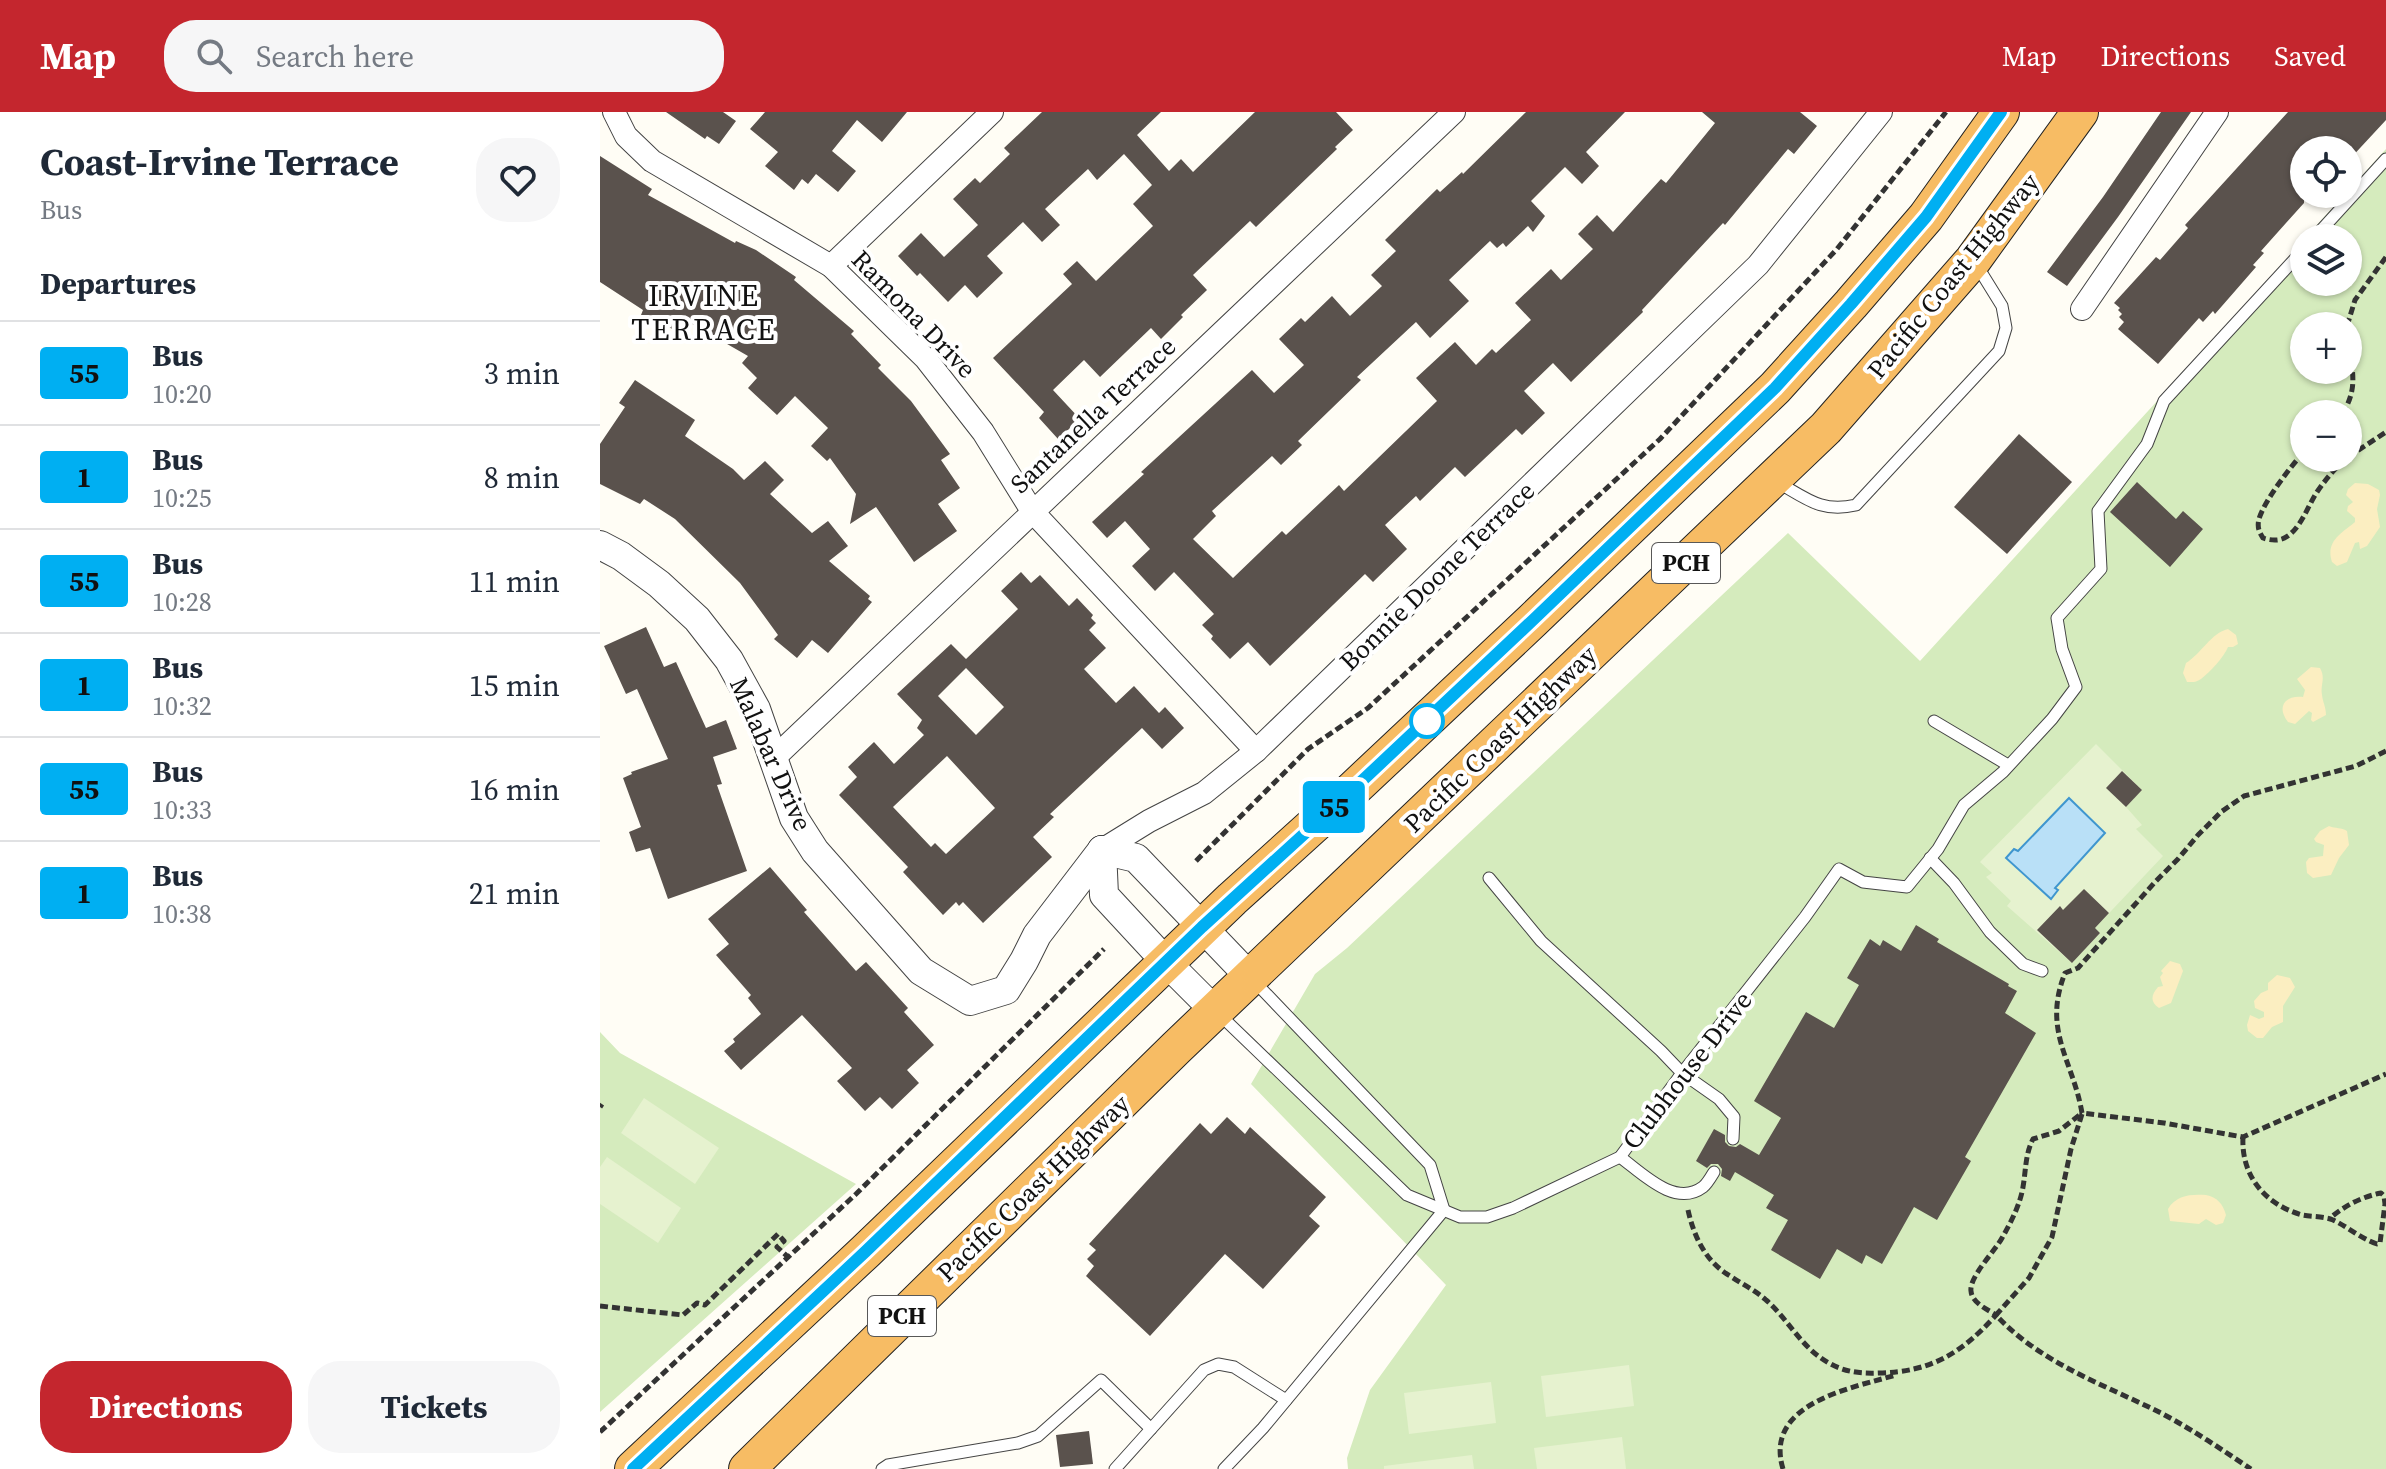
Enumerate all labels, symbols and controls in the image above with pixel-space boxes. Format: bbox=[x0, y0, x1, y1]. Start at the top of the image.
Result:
search box bbox=[164, 20, 724, 92]
text: Map bbox=[40, 30, 116, 82]
icon: search bbox=[192, 34, 236, 78]
text: Search here bbox=[256, 36, 414, 77]
text: Map bbox=[2002, 37, 2057, 75]
text: Directions bbox=[2101, 37, 2230, 75]
text: Saved bbox=[2274, 37, 2346, 75]
text: Coast-Irvine Terrace bbox=[40, 136, 399, 188]
map controls bbox=[2290, 136, 2362, 472]
button: locate bbox=[2290, 136, 2362, 208]
button: heart bbox=[476, 138, 560, 222]
street label: Pacific Coast Highway bbox=[1859, 165, 2048, 387]
text: Bus bbox=[40, 192, 82, 228]
button: layers bbox=[2290, 224, 2362, 296]
street label: Ramona Drive bbox=[844, 242, 984, 386]
text: Departures bbox=[40, 263, 196, 304]
district label: IRVINE TERRACE bbox=[631, 275, 777, 350]
button: + bbox=[2290, 312, 2362, 384]
street label: Santanella Terrace bbox=[1002, 329, 1184, 501]
text: Bus bbox=[152, 335, 203, 376]
text: 3 min bbox=[484, 353, 560, 394]
text: 55 bbox=[69, 354, 99, 392]
text: 10:20 bbox=[152, 376, 212, 412]
button: − bbox=[2290, 400, 2362, 472]
text: Bus bbox=[152, 439, 203, 480]
text: 8 min bbox=[484, 457, 560, 498]
text: 1 bbox=[76, 458, 92, 496]
street label: Bonnie Doone Terrace bbox=[1331, 473, 1543, 679]
text: 10:25 bbox=[152, 480, 212, 516]
text: Bus bbox=[152, 543, 203, 584]
road number: PCH bbox=[1652, 543, 1720, 583]
text: 11 min bbox=[469, 561, 560, 602]
text: 55 bbox=[69, 562, 99, 600]
text: 10:28 bbox=[152, 584, 212, 620]
street label: Pacific Coast Highway bbox=[1396, 637, 1605, 841]
text: Bus bbox=[152, 647, 203, 688]
text: 15 min bbox=[469, 665, 560, 706]
text: 1 bbox=[76, 666, 92, 704]
street label: Malabar Drive bbox=[721, 671, 821, 837]
text: 10:32 bbox=[152, 688, 212, 724]
unlabelled marker bbox=[1410, 704, 1444, 738]
text: Bus bbox=[152, 751, 203, 792]
text: 16 min bbox=[469, 769, 560, 810]
text: 55 bbox=[69, 770, 99, 808]
line badge: 55 bbox=[1298, 781, 1370, 833]
text: 55 bbox=[1319, 788, 1349, 826]
text: 10:33 bbox=[152, 792, 212, 828]
text: Bus bbox=[152, 855, 203, 896]
text: 21 min bbox=[469, 873, 560, 914]
text: 1 bbox=[76, 874, 92, 912]
text: 10:38 bbox=[152, 896, 212, 932]
street label: Clubhouse Drive bbox=[1614, 983, 1760, 1157]
street label: Pacific Coast Highway bbox=[929, 1086, 1138, 1290]
road number: PCH bbox=[868, 1296, 936, 1336]
button: Directions bbox=[40, 1361, 292, 1453]
button: Tickets bbox=[308, 1361, 560, 1453]

